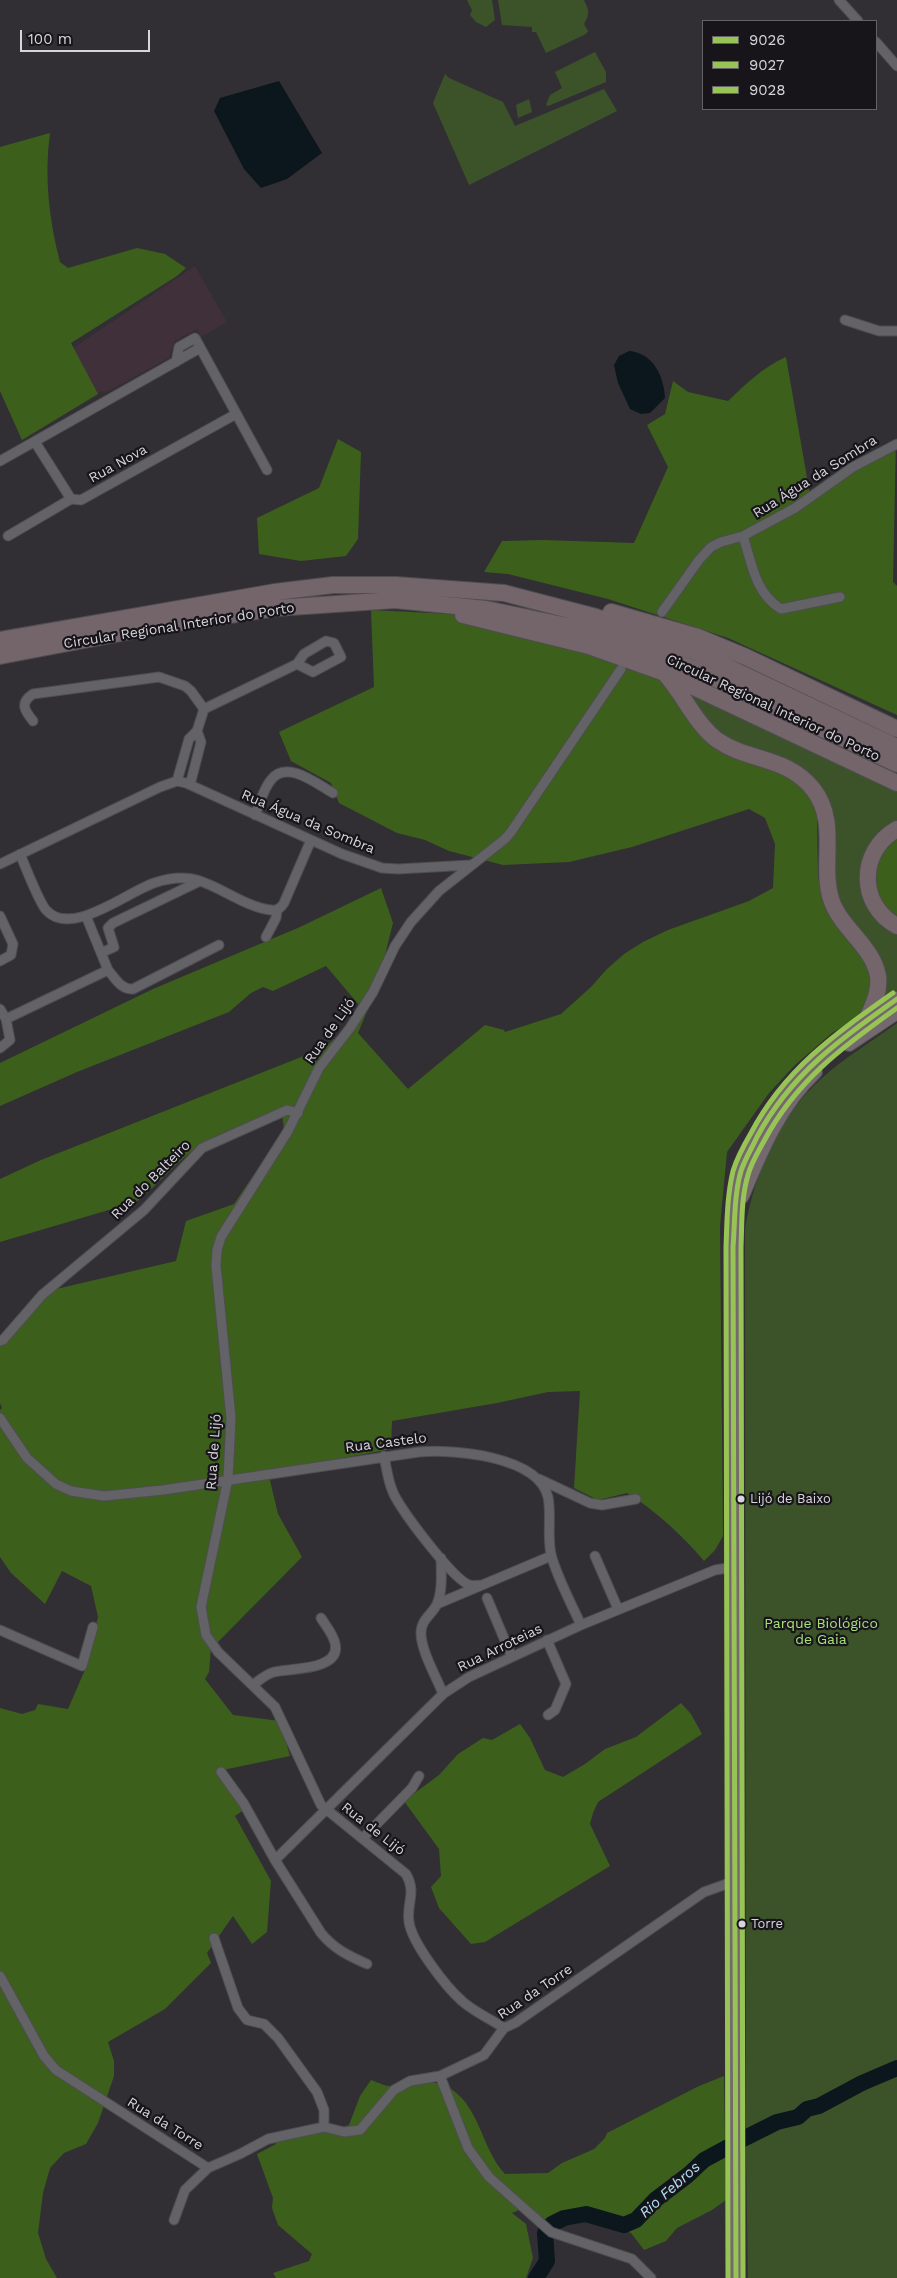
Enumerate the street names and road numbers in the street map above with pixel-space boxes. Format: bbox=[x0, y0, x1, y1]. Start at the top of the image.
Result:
street label: Rua Água da Sombra bbox=[750, 432, 880, 522]
street label: Rua Nova bbox=[86, 441, 150, 487]
street label: Circular Regional Interior do Porto bbox=[62, 599, 296, 653]
street label: Circular Regional Interior do Porto bbox=[664, 651, 882, 765]
street label: Rua Água da Sombra bbox=[239, 786, 377, 858]
street label: Rua de Lijó bbox=[301, 995, 359, 1067]
street label: Rua do Balteiro bbox=[108, 1137, 194, 1223]
street label: Rua de Lijó bbox=[203, 1413, 225, 1491]
street label: Rua Castelo bbox=[344, 1430, 428, 1456]
street label: Rua Arroteias bbox=[455, 1620, 545, 1676]
street label: Rua de Lijó bbox=[338, 1799, 408, 1859]
street label: Rua da Torre bbox=[494, 1961, 576, 2023]
street label: Rua da Torre bbox=[124, 2094, 206, 2154]

